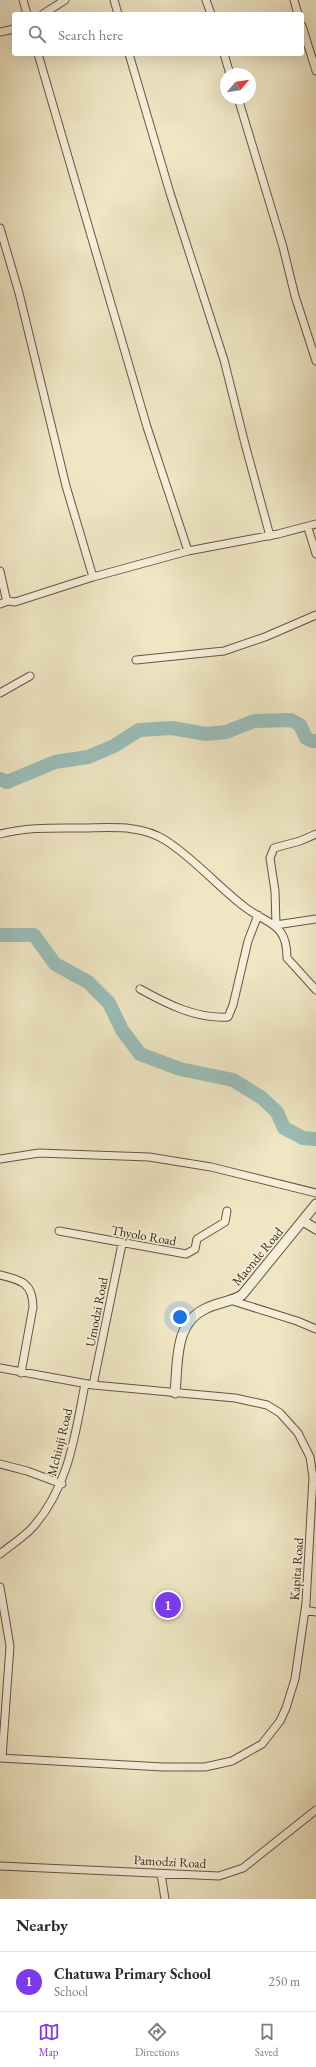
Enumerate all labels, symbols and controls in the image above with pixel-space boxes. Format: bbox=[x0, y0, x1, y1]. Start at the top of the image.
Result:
search box bbox=[12, 12, 304, 56]
icon: search bbox=[26, 23, 48, 45]
text: Search here bbox=[58, 25, 123, 44]
north arrow bbox=[220, 68, 256, 104]
street label: Thyolo Road bbox=[110, 1221, 178, 1250]
street label: Maonde Road bbox=[228, 1223, 287, 1289]
street label: Umodzi Road bbox=[81, 1275, 112, 1348]
your location bbox=[170, 1307, 190, 1327]
street label: Mchinji Road bbox=[43, 1406, 76, 1478]
street label: Kapita Road bbox=[286, 1537, 307, 1601]
pin: 1 bbox=[155, 1590, 181, 1620]
street label: Pamodzi Road bbox=[133, 1851, 207, 1872]
text: Nearby bbox=[16, 1914, 68, 1936]
text: Chatuwa Primary School bbox=[54, 1964, 211, 1983]
text: 1 bbox=[26, 1973, 32, 1990]
text: 250 m bbox=[269, 1973, 300, 1990]
text: School bbox=[54, 1983, 88, 2000]
tab: Map bbox=[38, 2021, 60, 2059]
tab: Directions bbox=[135, 2021, 179, 2059]
tab: Saved bbox=[255, 2021, 278, 2059]

